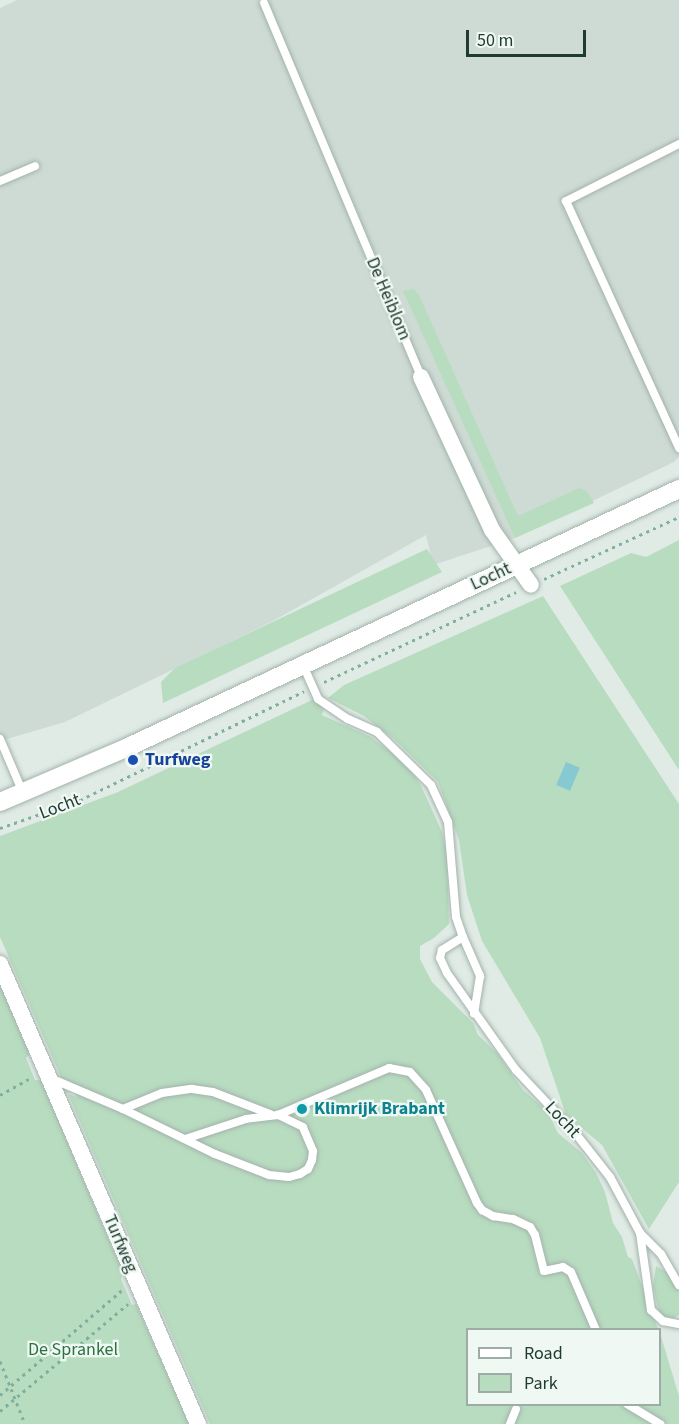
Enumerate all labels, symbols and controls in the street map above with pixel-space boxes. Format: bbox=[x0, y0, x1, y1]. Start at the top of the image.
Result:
scale bar bbox=[469, 18, 589, 56]
text: 50 m bbox=[477, 28, 513, 53]
street label: De Heiblom bbox=[361, 254, 415, 344]
street label: Locht bbox=[467, 558, 515, 596]
place label: Turfweg bbox=[145, 749, 210, 771]
marker: Turfweg bbox=[126, 753, 140, 767]
street label: Locht bbox=[36, 789, 84, 825]
street label: Locht bbox=[540, 1097, 584, 1143]
place label: Klimrijk Brabant bbox=[314, 1098, 445, 1120]
marker: Klimrijk Brabant bbox=[295, 1102, 309, 1116]
street label: Turfweg bbox=[98, 1212, 142, 1276]
legend bbox=[466, 1328, 661, 1406]
park label: De Sprankel bbox=[28, 1339, 118, 1361]
text: Road bbox=[524, 1341, 563, 1366]
text: Park bbox=[524, 1371, 558, 1396]

